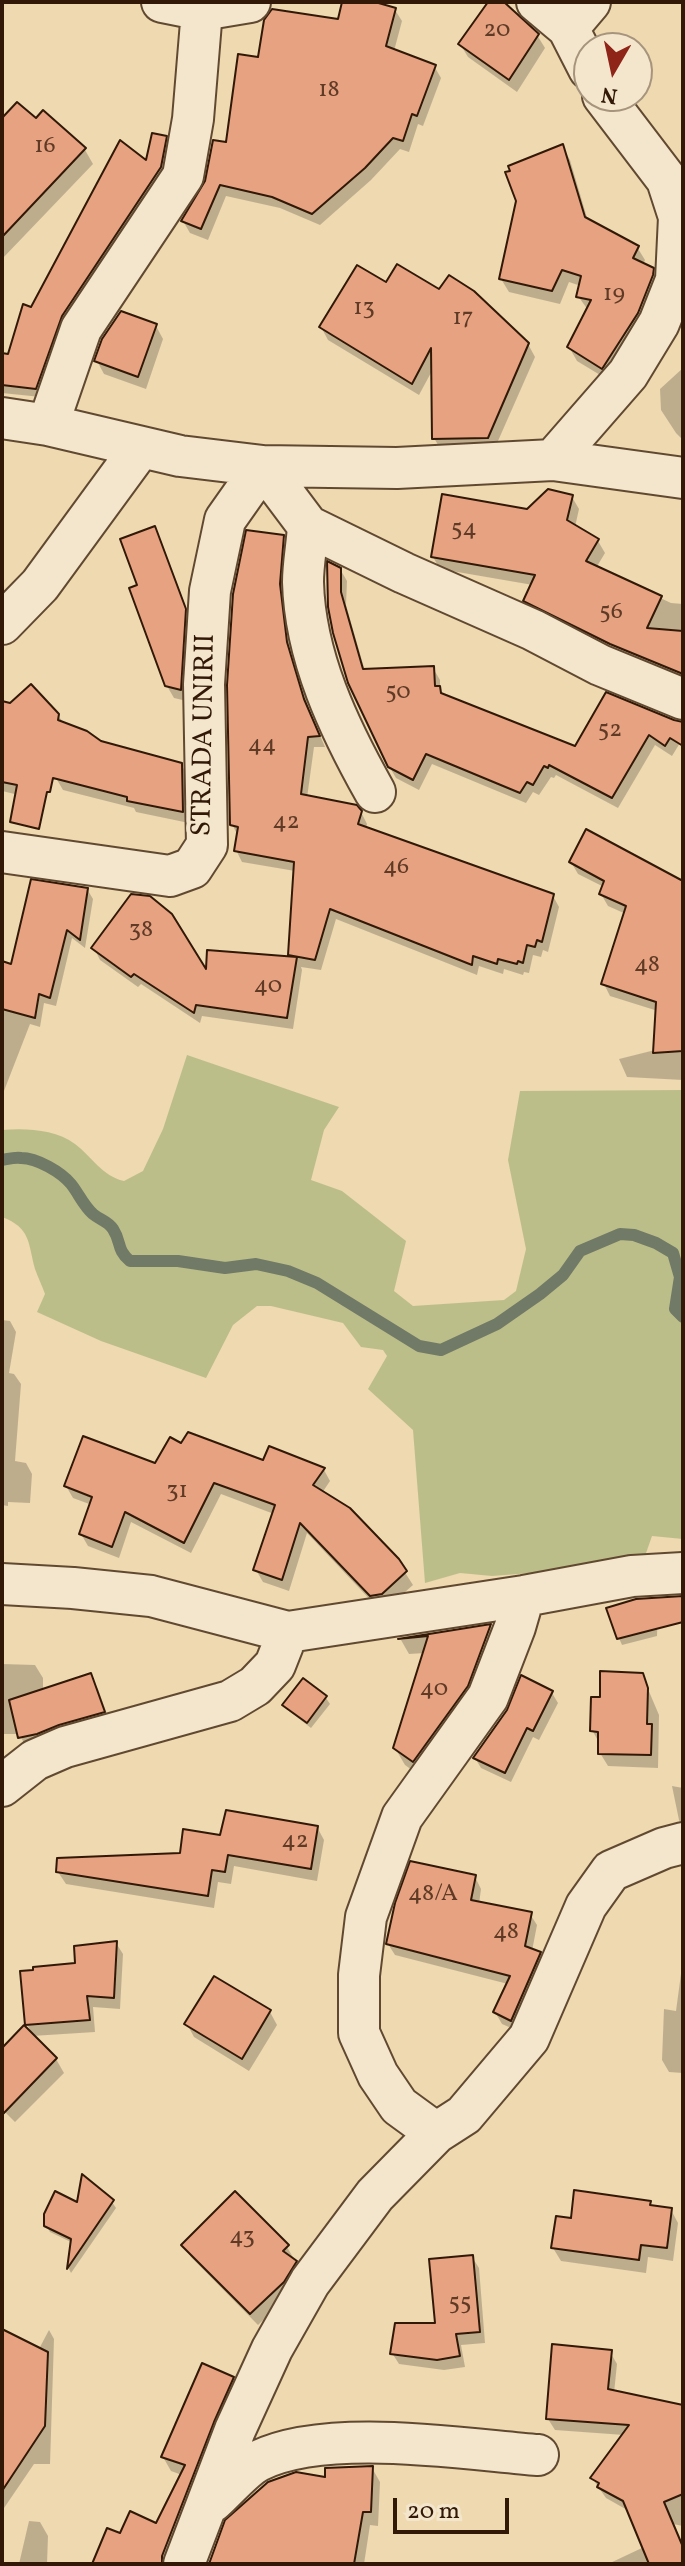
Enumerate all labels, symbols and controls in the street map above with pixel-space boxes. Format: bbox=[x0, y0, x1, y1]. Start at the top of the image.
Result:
house number: 20 bbox=[483, 18, 511, 46]
north arrow bbox=[573, 32, 653, 112]
house number: 18 bbox=[318, 78, 340, 106]
text: N bbox=[599, 78, 620, 111]
house number: 16 bbox=[34, 134, 56, 162]
house number: 19 bbox=[603, 282, 625, 310]
house number: 13 bbox=[353, 296, 375, 324]
house number: 17 bbox=[453, 306, 473, 334]
house number: 54 bbox=[451, 517, 477, 545]
house number: 56 bbox=[599, 600, 623, 628]
street label: STRADA UNIRII bbox=[187, 633, 225, 837]
house number: 50 bbox=[385, 680, 411, 708]
house number: 52 bbox=[598, 718, 622, 746]
house number: 44 bbox=[248, 733, 276, 761]
house number: 42 bbox=[272, 810, 300, 838]
house number: 46 bbox=[383, 855, 409, 883]
house number: 38 bbox=[129, 918, 153, 946]
house number: 48 bbox=[634, 953, 660, 981]
house number: 40 bbox=[254, 974, 282, 1002]
house number: 31 bbox=[166, 1479, 188, 1507]
house number: 40 bbox=[420, 1677, 448, 1705]
house number: 42 bbox=[281, 1829, 309, 1857]
house number: 48/A bbox=[408, 1882, 458, 1910]
house number: 48 bbox=[493, 1920, 519, 1948]
house number: 43 bbox=[229, 2225, 255, 2253]
house number: 55 bbox=[448, 2291, 472, 2319]
scale bar bbox=[397, 2482, 513, 2532]
text: 20 m bbox=[407, 2495, 460, 2529]

